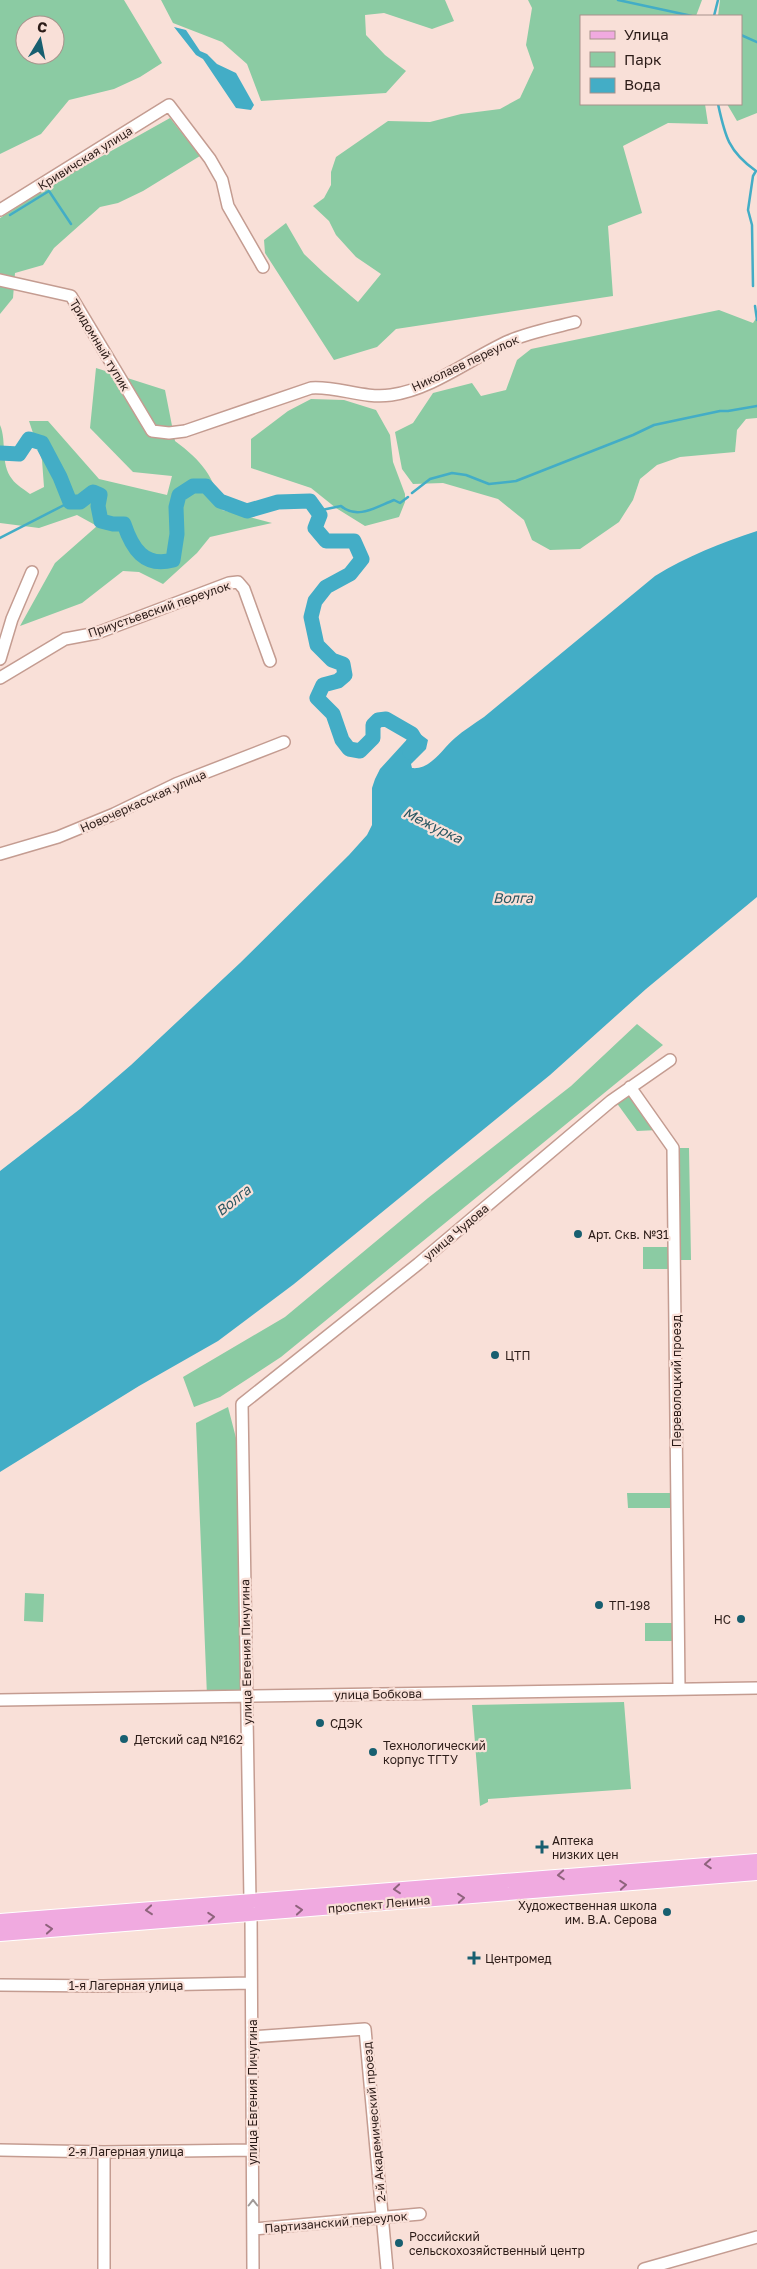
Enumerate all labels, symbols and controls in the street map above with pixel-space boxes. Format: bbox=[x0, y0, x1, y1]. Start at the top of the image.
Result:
north arrow bbox=[15, 15, 65, 65]
legend bbox=[580, 15, 742, 105]
text: С bbox=[36, 17, 49, 36]
text: Улица bbox=[624, 25, 669, 43]
text: Парк bbox=[624, 50, 662, 68]
text: Вода bbox=[624, 75, 661, 93]
street label: Кривичская улица bbox=[35, 123, 135, 193]
street label: Тридомный тупик bbox=[67, 296, 133, 394]
street label: Николаев переулок bbox=[409, 332, 521, 394]
street label: Приустьевский переулок bbox=[86, 578, 232, 640]
street label: Новочеркасская улица bbox=[78, 766, 208, 836]
water label: Межурка bbox=[401, 803, 466, 847]
water label: Волга bbox=[493, 889, 534, 906]
water label: Волга bbox=[212, 1180, 255, 1219]
street label: улица Чудова bbox=[420, 1200, 492, 1264]
place label: Арт. Скв. №31 bbox=[588, 1227, 669, 1242]
marker: Арт. Скв. №31 bbox=[572, 1228, 584, 1240]
street label: Переволоцкий проезд bbox=[669, 1315, 684, 1447]
place label: ЦТП bbox=[505, 1348, 530, 1363]
marker: ЦТП bbox=[489, 1349, 501, 1361]
street label: улица Евгения Пичугина bbox=[237, 1579, 255, 1725]
place label: ТП-198 bbox=[609, 1598, 650, 1613]
marker: ТП-198 bbox=[593, 1599, 605, 1611]
place label: НС bbox=[714, 1612, 731, 1627]
marker: НС bbox=[735, 1613, 747, 1625]
street label: улица Бобкова bbox=[334, 1686, 422, 1702]
place label: СДЭК bbox=[330, 1716, 364, 1731]
marker: СДЭК bbox=[314, 1717, 326, 1729]
place label: Детский сад №162 bbox=[134, 1732, 243, 1747]
marker: Детский сад №162 bbox=[118, 1733, 130, 1745]
place label: Технологический корпус ТГТУ bbox=[383, 1738, 486, 1767]
marker: Технологический корпус ТГТУ bbox=[367, 1746, 379, 1758]
place label: Аптека низких цен bbox=[552, 1833, 618, 1862]
marker: Аптека низких цен bbox=[536, 1841, 548, 1853]
one-way arrow bbox=[704, 1859, 712, 1870]
one-way arrow bbox=[556, 1870, 564, 1881]
one-way arrow bbox=[619, 1879, 627, 1890]
one-way arrow bbox=[393, 1883, 401, 1894]
street label: проспект Ленина bbox=[327, 1892, 431, 1916]
one-way arrow bbox=[458, 1892, 466, 1903]
place label: Художественная школа им. В.А. Серова bbox=[518, 1898, 657, 1927]
one-way arrow bbox=[145, 1904, 153, 1915]
one-way arrow bbox=[296, 1905, 304, 1916]
marker: Художественная школа им. В.А. Серова bbox=[661, 1906, 673, 1918]
one-way arrow bbox=[207, 1912, 215, 1923]
one-way arrow bbox=[45, 1924, 53, 1935]
marker: Центромед bbox=[467, 1951, 481, 1965]
place label: Центромед bbox=[485, 1951, 552, 1966]
street label: 1-я Лагерная улица bbox=[69, 1978, 183, 1993]
street label: улица Евгения Пичугина bbox=[245, 2019, 260, 2165]
street label: 2-й Академический проезд bbox=[360, 2041, 388, 2203]
street label: 2-я Лагерная улица bbox=[68, 2144, 184, 2159]
one-way arrow bbox=[248, 2199, 258, 2206]
street label: Партизанский переулок bbox=[264, 2208, 408, 2236]
place label: Российский сельскохозяйственный центр bbox=[409, 2229, 585, 2258]
marker: Российский сельскохозяйственный центр bbox=[393, 2237, 405, 2249]

